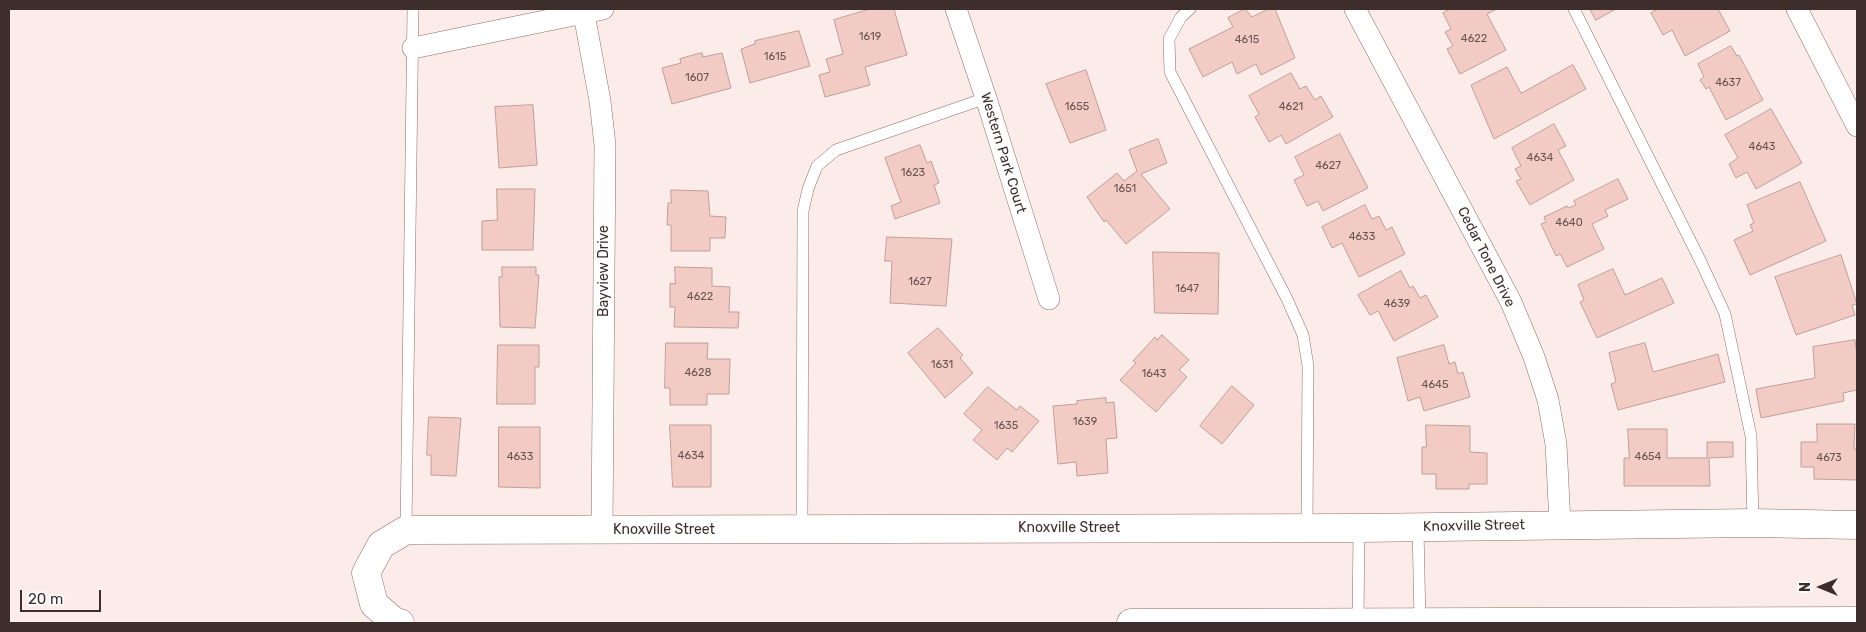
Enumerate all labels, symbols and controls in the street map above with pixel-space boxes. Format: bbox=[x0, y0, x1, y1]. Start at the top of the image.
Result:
house number: 1619 bbox=[859, 30, 881, 44]
house number: 4622 bbox=[1461, 32, 1487, 46]
house number: 4615 bbox=[1235, 33, 1259, 47]
house number: 1615 bbox=[764, 50, 786, 64]
house number: 1607 bbox=[685, 71, 709, 85]
house number: 4637 bbox=[1715, 76, 1741, 90]
street label: Western Park Court bbox=[977, 91, 1029, 215]
house number: 1655 bbox=[1065, 100, 1089, 114]
house number: 4621 bbox=[1279, 100, 1303, 114]
house number: 4643 bbox=[1749, 140, 1775, 154]
house number: 4634 bbox=[1527, 151, 1553, 165]
house number: 4627 bbox=[1315, 159, 1341, 173]
house number: 1623 bbox=[901, 166, 925, 180]
house number: 1651 bbox=[1114, 182, 1136, 196]
street label: Cedar Tone Drive bbox=[1453, 204, 1519, 310]
house number: 4640 bbox=[1555, 216, 1583, 230]
street label: Bayview Drive bbox=[596, 225, 612, 317]
house number: 4633 bbox=[1349, 230, 1375, 244]
house number: 1627 bbox=[908, 275, 932, 289]
house number: 1647 bbox=[1175, 282, 1199, 296]
house number: 4622 bbox=[687, 290, 713, 304]
house number: 4639 bbox=[1384, 297, 1410, 311]
house number: 1631 bbox=[931, 358, 953, 372]
house number: 4628 bbox=[685, 366, 711, 380]
house number: 1643 bbox=[1142, 367, 1166, 381]
house number: 4645 bbox=[1422, 378, 1448, 392]
house number: 1639 bbox=[1073, 415, 1097, 429]
house number: 1635 bbox=[994, 419, 1018, 433]
house number: 4634 bbox=[678, 449, 704, 463]
house number: 4633 bbox=[507, 450, 533, 464]
house number: 4654 bbox=[1635, 450, 1661, 464]
house number: 4673 bbox=[1816, 451, 1842, 465]
street label: Knoxville Street bbox=[1423, 517, 1525, 535]
street label: Knoxville Street bbox=[1018, 520, 1120, 536]
street label: Knoxville Street bbox=[613, 522, 715, 538]
north arrow bbox=[1796, 562, 1846, 612]
scale bar bbox=[22, 580, 104, 612]
text: N bbox=[1797, 582, 1814, 592]
text: 20 m bbox=[28, 590, 63, 608]

